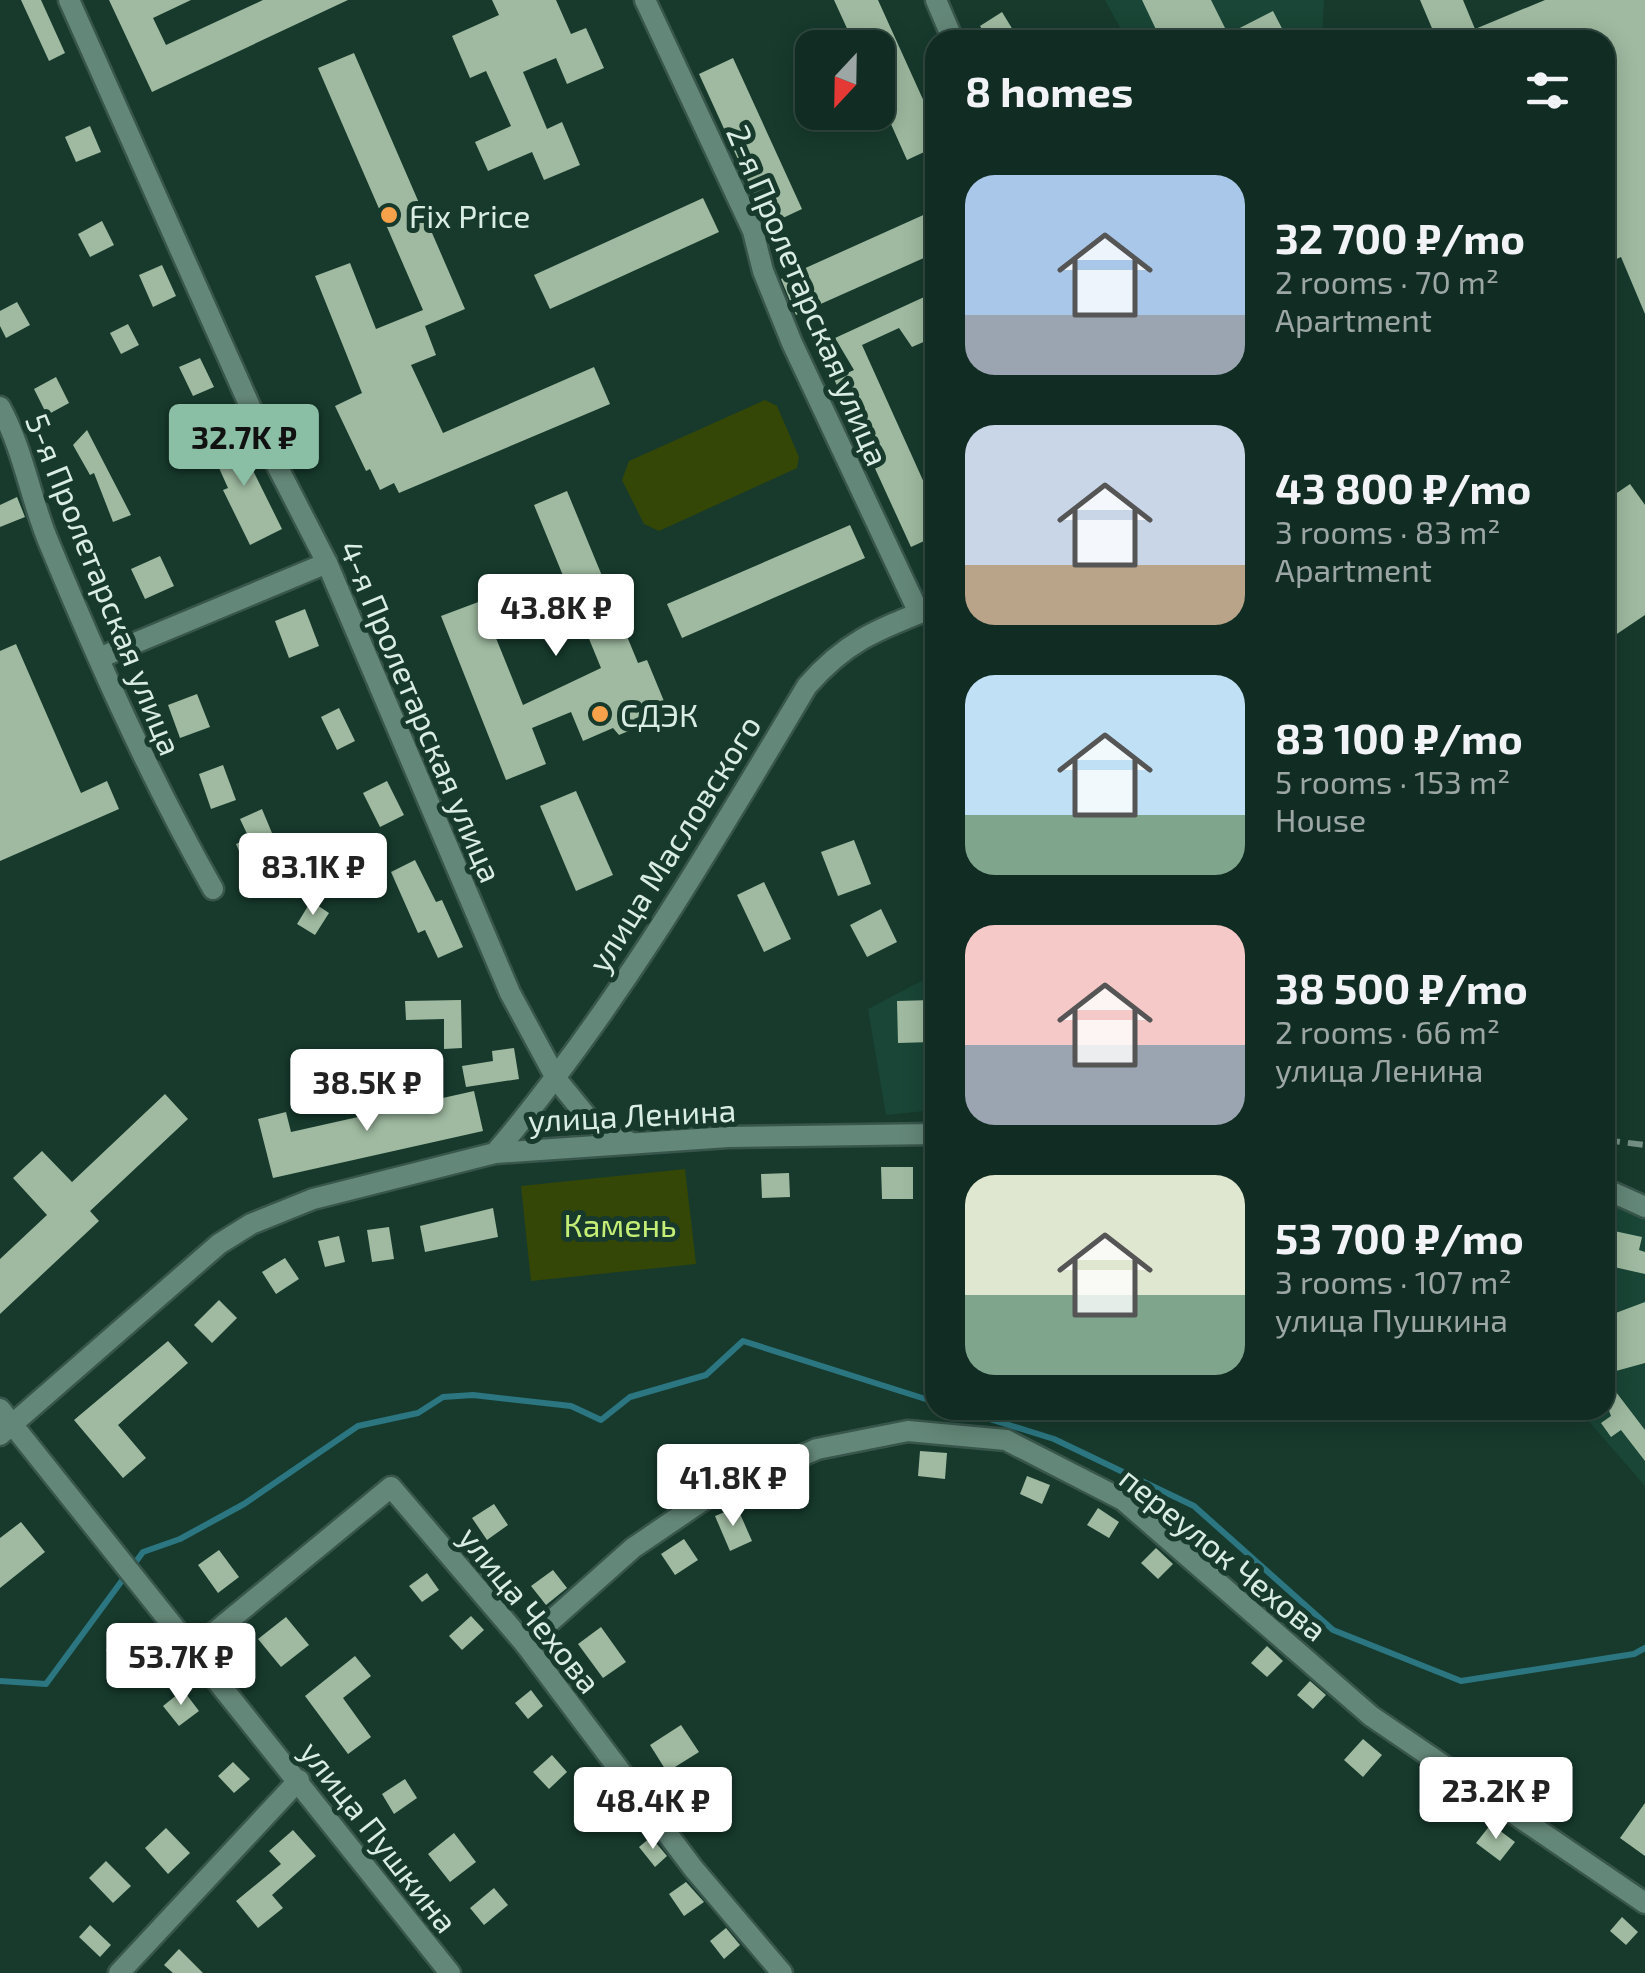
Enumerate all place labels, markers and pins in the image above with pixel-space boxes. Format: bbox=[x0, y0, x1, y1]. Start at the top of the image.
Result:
place label: Fix Price bbox=[409, 196, 530, 234]
marker: Fix Price bbox=[378, 204, 400, 226]
pin: 32.7K ₽ bbox=[152, 404, 336, 489]
pin: 43.8K ₽ bbox=[464, 574, 648, 659]
place label: СДЭК bbox=[620, 695, 698, 733]
marker: СДЭК bbox=[589, 703, 611, 725]
pin: 83.1K ₽ bbox=[221, 833, 405, 918]
pin: 38.5K ₽ bbox=[275, 1049, 459, 1134]
pin: 41.8K ₽ bbox=[641, 1444, 825, 1529]
pin: 53.7K ₽ bbox=[89, 1623, 273, 1708]
pin: 23.2K ₽ bbox=[1404, 1757, 1588, 1842]
pin: 48.4K ₽ bbox=[561, 1767, 745, 1852]

